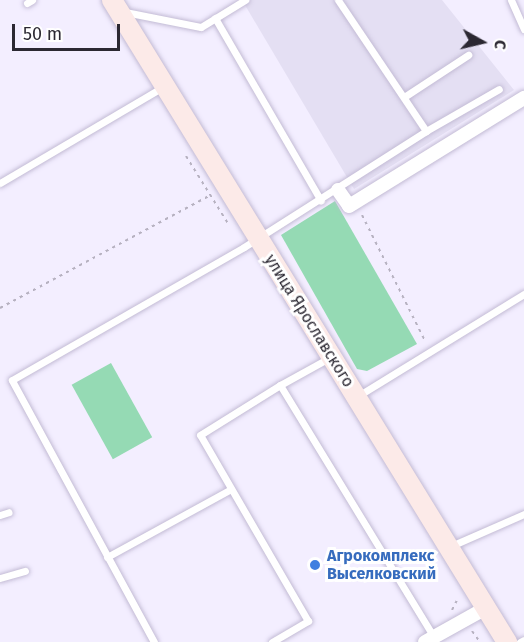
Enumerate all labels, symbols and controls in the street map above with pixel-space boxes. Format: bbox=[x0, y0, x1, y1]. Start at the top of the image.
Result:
scale bar bbox=[15, 12, 123, 50]
north arrow bbox=[452, 12, 512, 72]
text: 50 m bbox=[23, 23, 62, 45]
text: С bbox=[490, 39, 510, 50]
street label: улица Ярославского bbox=[260, 251, 358, 391]
place label: Агрокомплекс Выселковский bbox=[327, 546, 436, 584]
marker: Агрокомплекс Выселковский bbox=[308, 558, 322, 572]

